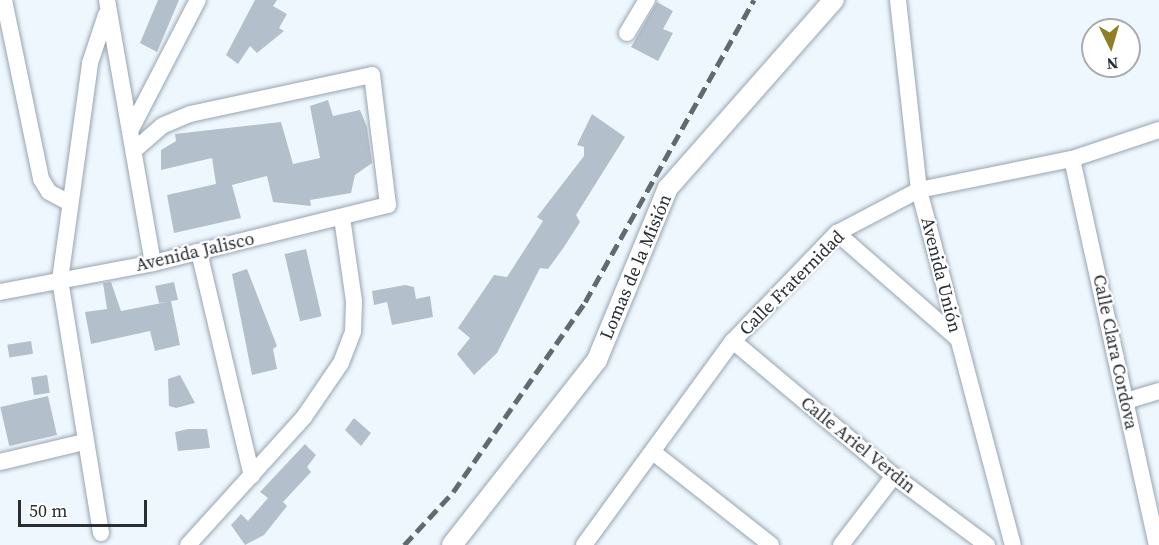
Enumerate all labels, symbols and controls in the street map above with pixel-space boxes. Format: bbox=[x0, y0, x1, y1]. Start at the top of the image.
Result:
north arrow bbox=[1081, 18, 1141, 78]
text: N bbox=[1106, 52, 1119, 75]
street label: Lomas de la Misión bbox=[596, 191, 676, 343]
street label: Avenida Unión bbox=[916, 215, 966, 335]
street label: Calle Fraternidad bbox=[735, 226, 849, 340]
street label: Avenida Jalisco bbox=[134, 228, 256, 276]
street label: Calle Clara Cordova bbox=[1088, 273, 1142, 431]
street label: Calle Ariel Verdin bbox=[796, 392, 920, 498]
scale bar bbox=[21, 488, 150, 526]
text: 50 m bbox=[29, 498, 67, 523]

